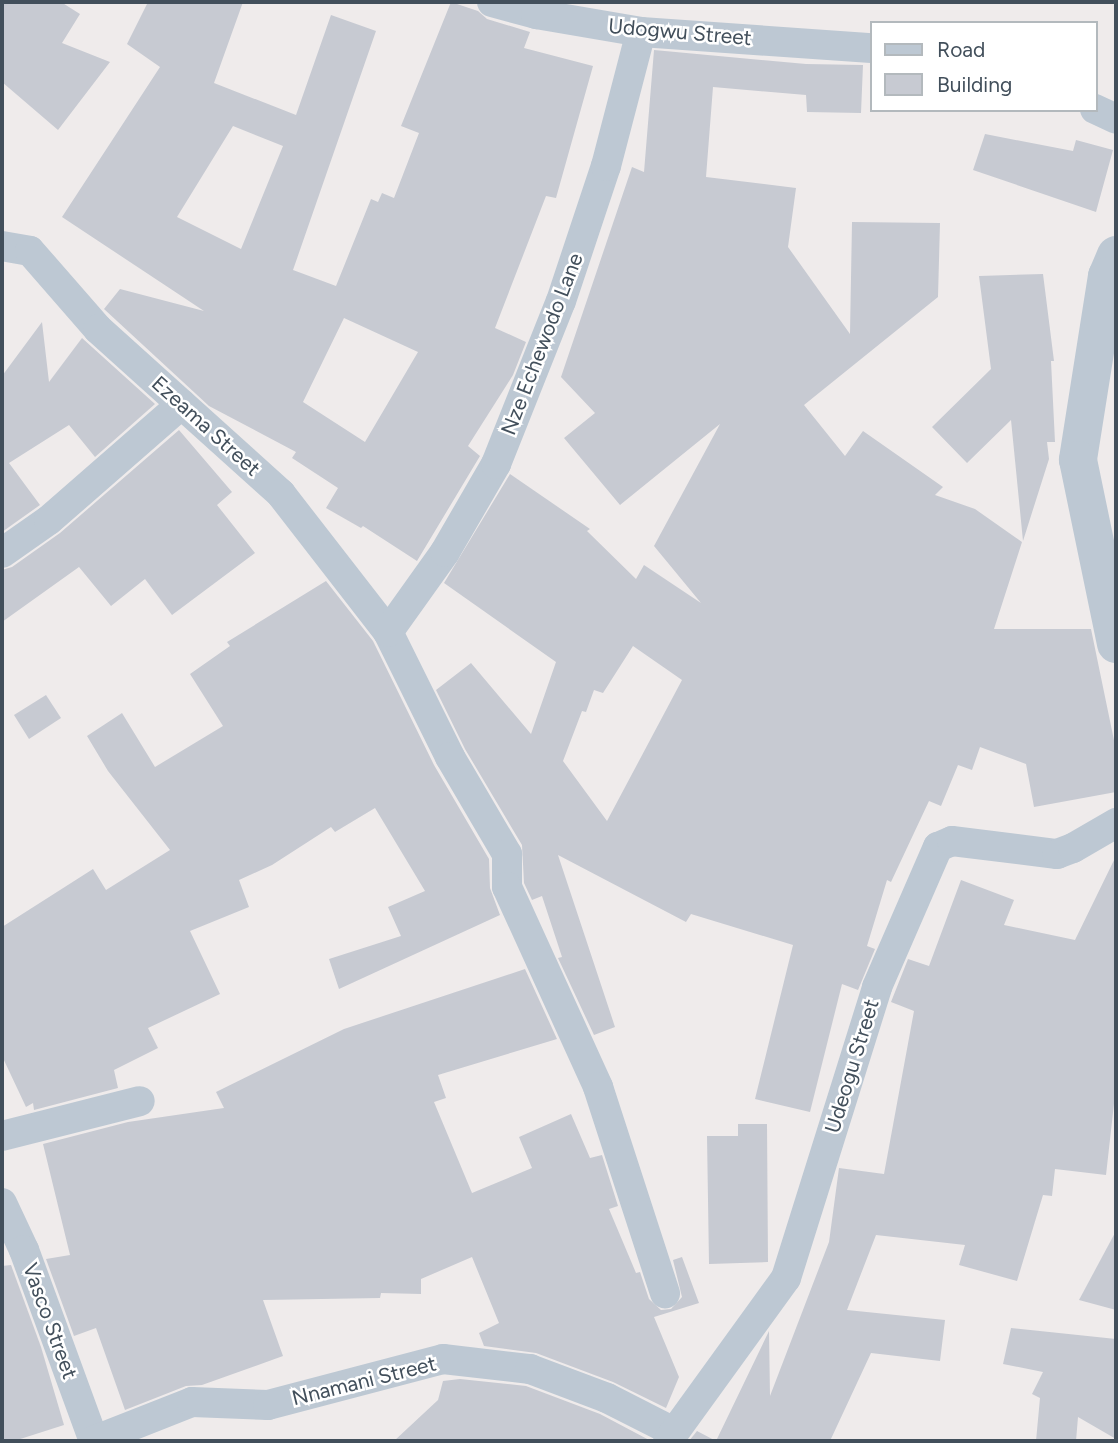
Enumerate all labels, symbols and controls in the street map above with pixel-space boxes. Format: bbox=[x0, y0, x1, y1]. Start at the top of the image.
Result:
street label: Udogwu Street bbox=[607, 13, 753, 51]
legend bbox=[870, 21, 1097, 112]
text: Road bbox=[937, 37, 985, 62]
text: Building bbox=[937, 72, 1012, 97]
street label: Nze Echewodo Lane bbox=[496, 249, 588, 439]
street label: Ezeama Street bbox=[146, 371, 266, 481]
street label: Udeogu Street bbox=[820, 996, 884, 1136]
street label: Vasco Street bbox=[17, 1259, 83, 1383]
street label: Nnamani Street bbox=[289, 1351, 439, 1411]

